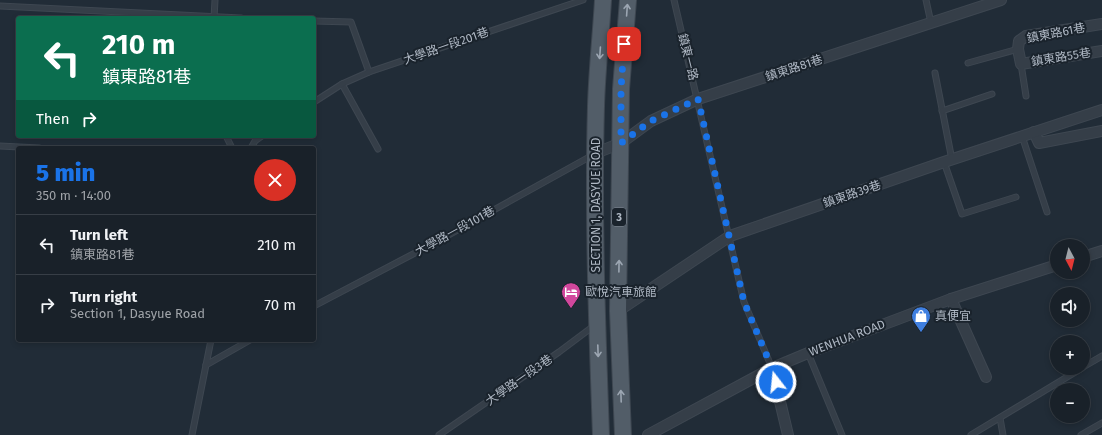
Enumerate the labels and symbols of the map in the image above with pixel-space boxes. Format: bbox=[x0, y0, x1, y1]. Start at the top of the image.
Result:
one-way arrow bbox=[623, 4, 630, 17]
street label: 鎮東路61巷 bbox=[1026, 20, 1086, 46]
street label: 大學路一段201巷 bbox=[401, 25, 491, 67]
pin bbox=[607, 27, 641, 61]
street label: 鎮東一路 bbox=[675, 32, 701, 82]
street label: 鎮東路55巷 bbox=[1030, 45, 1092, 69]
one-way arrow bbox=[596, 46, 603, 59]
street label: 鎮東路81巷 bbox=[764, 52, 824, 84]
street label: SECTION 1, DASYUE ROAD bbox=[589, 137, 603, 272]
street label: 鎮東路39巷 bbox=[821, 178, 883, 210]
street label: 大學路一段101巷 bbox=[413, 203, 497, 259]
road number: 3 bbox=[612, 208, 626, 226]
north arrow bbox=[1050, 239, 1090, 279]
one-way arrow bbox=[615, 260, 622, 273]
hotel icon: 歐悅汽車旅館 bbox=[560, 281, 582, 309]
place label: 歐悅汽車旅館 bbox=[585, 285, 657, 299]
shop icon: 真便宜 bbox=[910, 305, 932, 333]
place label: 真便宜 bbox=[935, 309, 971, 323]
street label: WENHUA ROAD bbox=[807, 317, 887, 359]
one-way arrow bbox=[595, 344, 602, 357]
street label: 大學路一段3巷 bbox=[483, 352, 555, 408]
position arrow bbox=[755, 361, 797, 403]
one-way arrow bbox=[617, 390, 625, 403]

